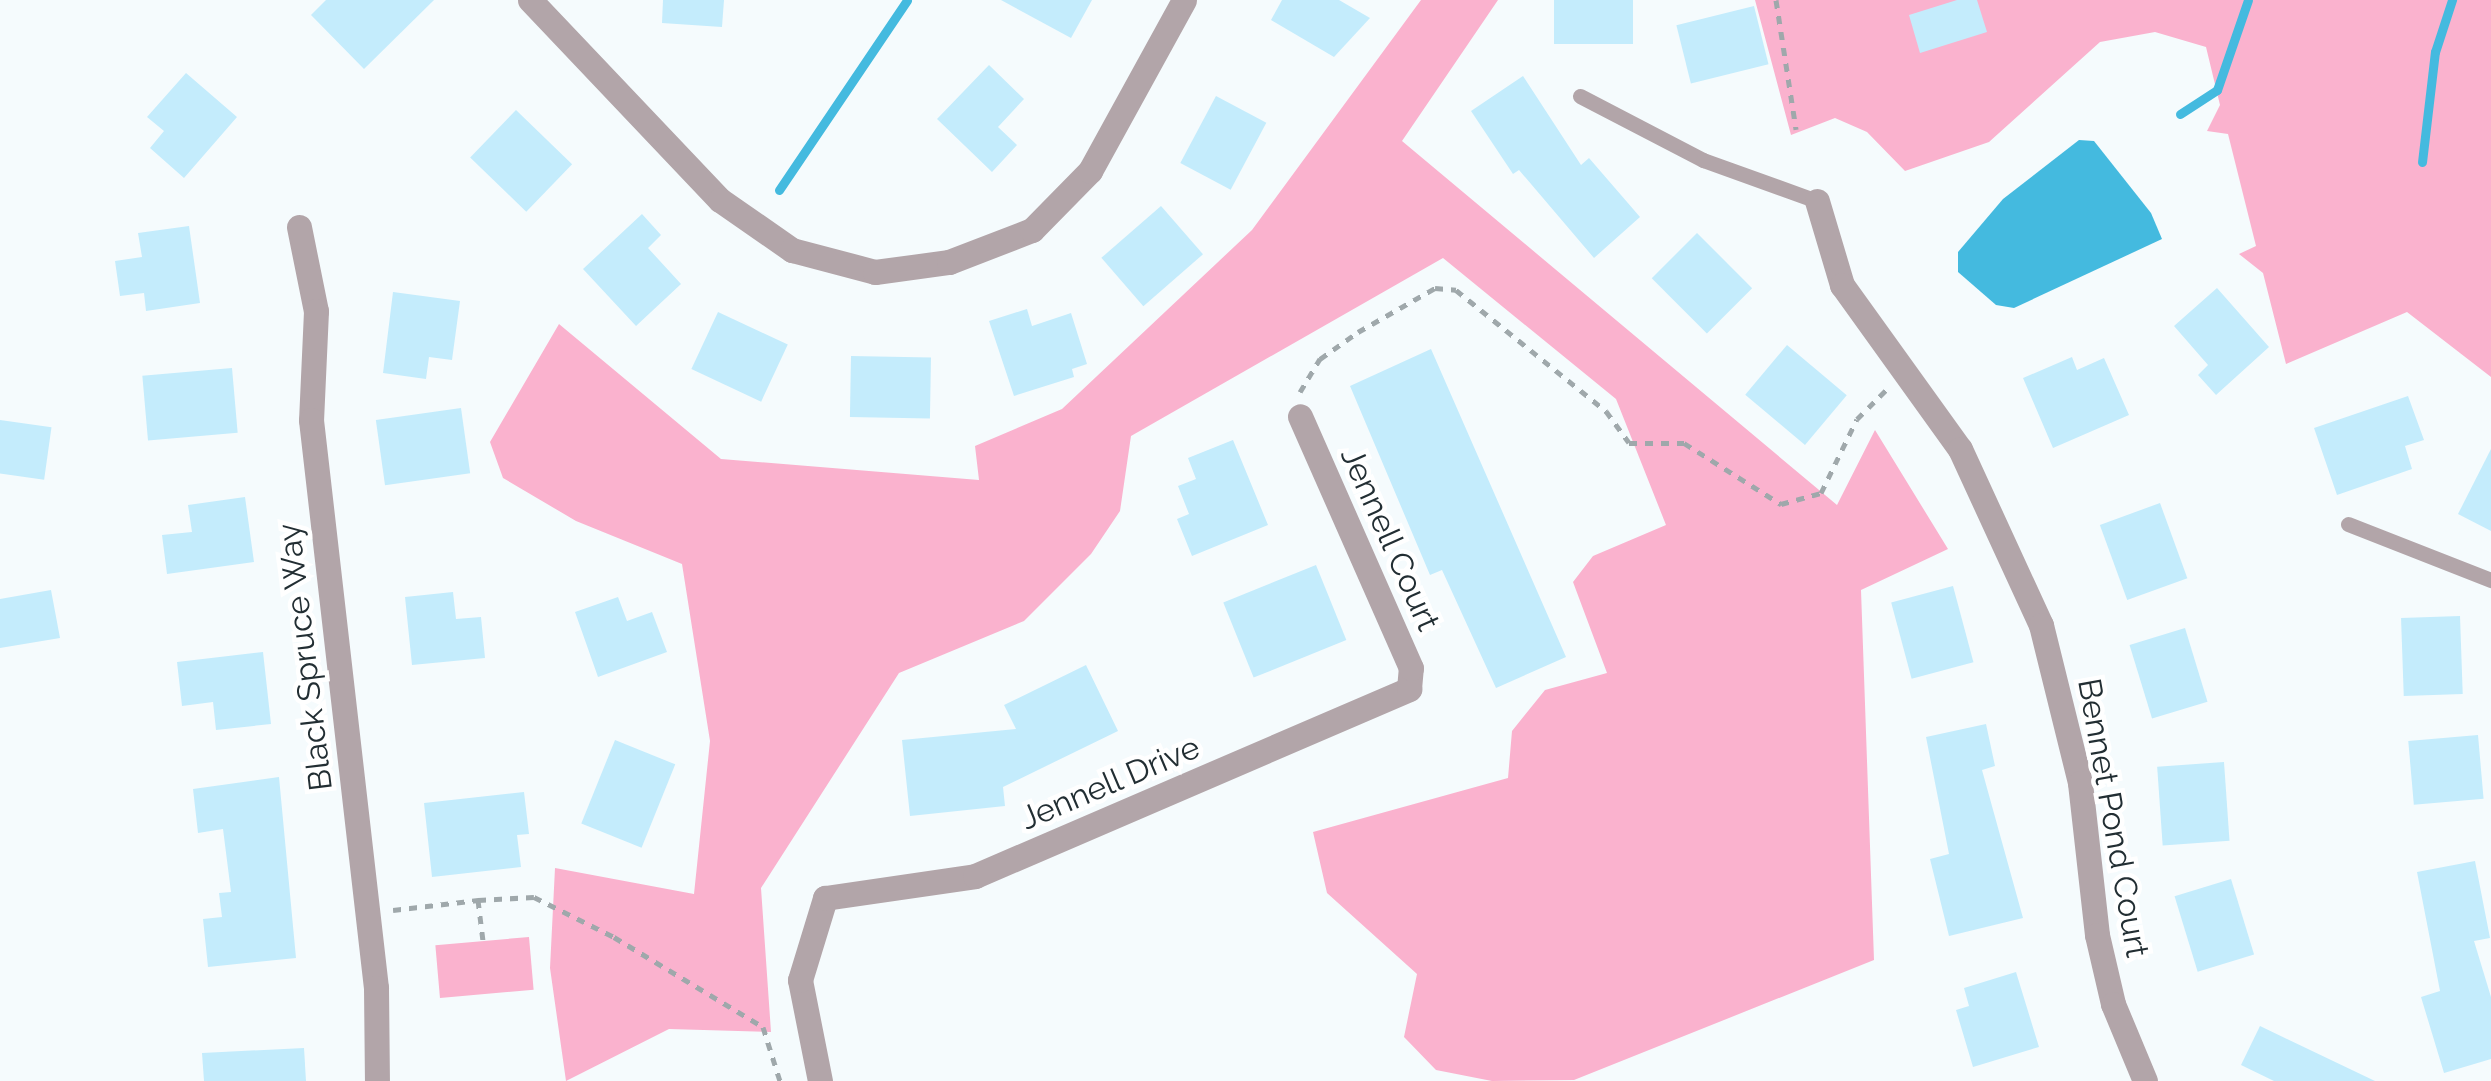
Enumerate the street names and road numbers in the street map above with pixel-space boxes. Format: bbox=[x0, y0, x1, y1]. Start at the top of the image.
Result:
street label: Jennell Court bbox=[1332, 441, 1448, 637]
street label: Black Spruce Way bbox=[269, 521, 341, 793]
street label: Bennet Pond Court bbox=[2070, 676, 2156, 960]
street label: Jennell Drive bbox=[1014, 728, 1206, 838]

